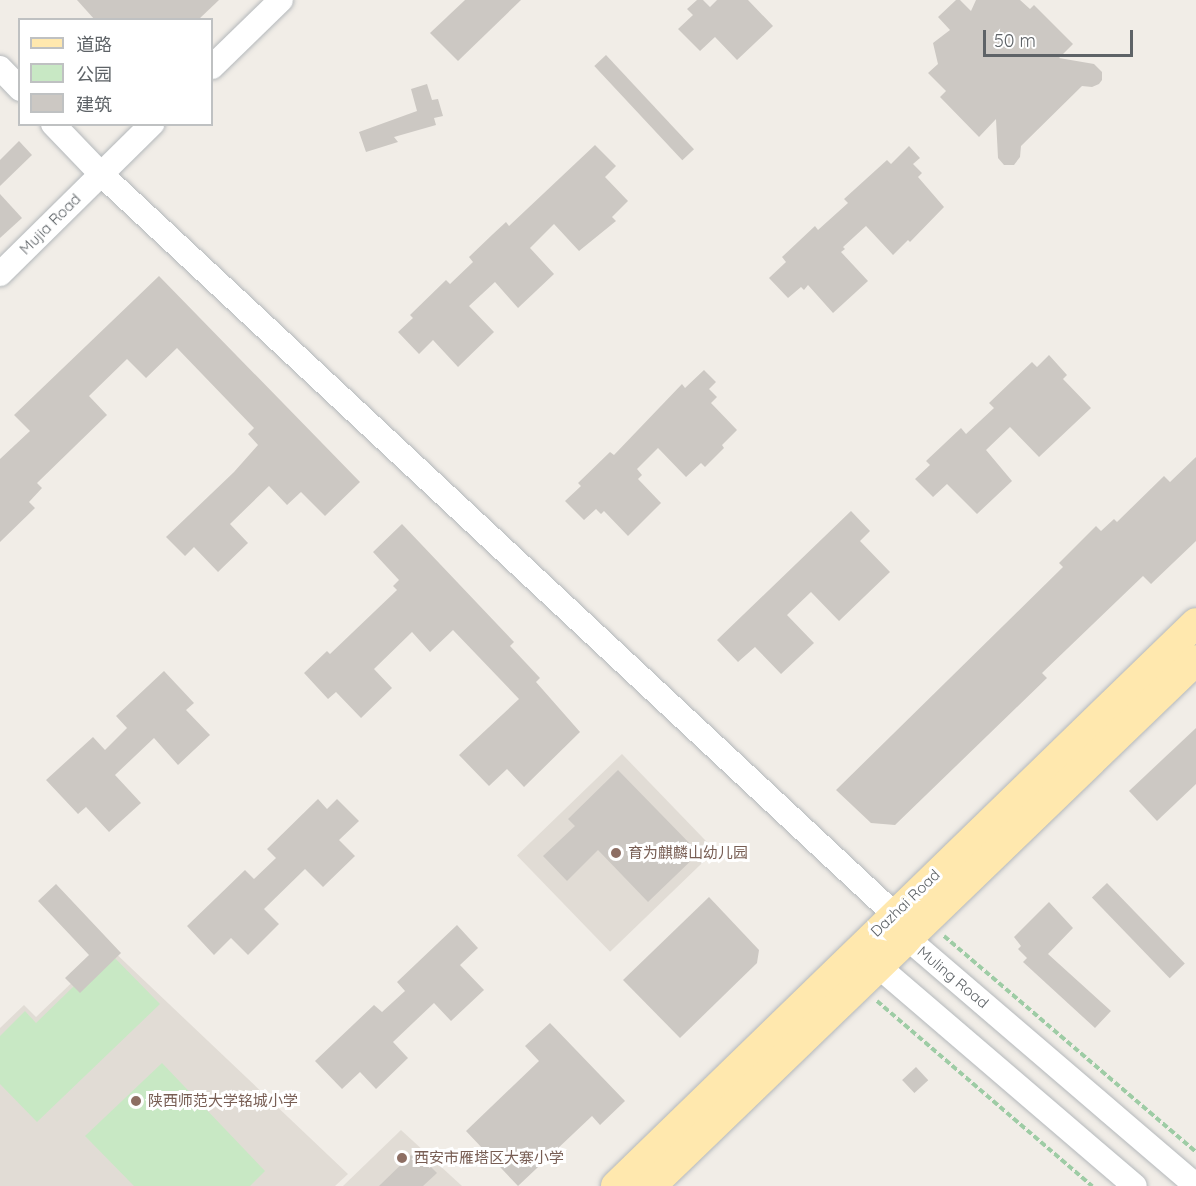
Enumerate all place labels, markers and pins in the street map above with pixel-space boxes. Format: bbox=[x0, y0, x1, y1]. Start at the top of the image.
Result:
place label: 育为麒麟山幼儿园 bbox=[628, 844, 748, 862]
marker: 育为麒麟山幼儿园 bbox=[609, 846, 623, 860]
place label: 陕西师范大学铭城小学 bbox=[148, 1092, 298, 1110]
marker: 陕西师范大学铭城小学 bbox=[129, 1094, 143, 1108]
place label: 西安市雁塔区大寨小学 bbox=[414, 1149, 564, 1167]
marker: 西安市雁塔区大寨小学 bbox=[395, 1151, 409, 1165]

